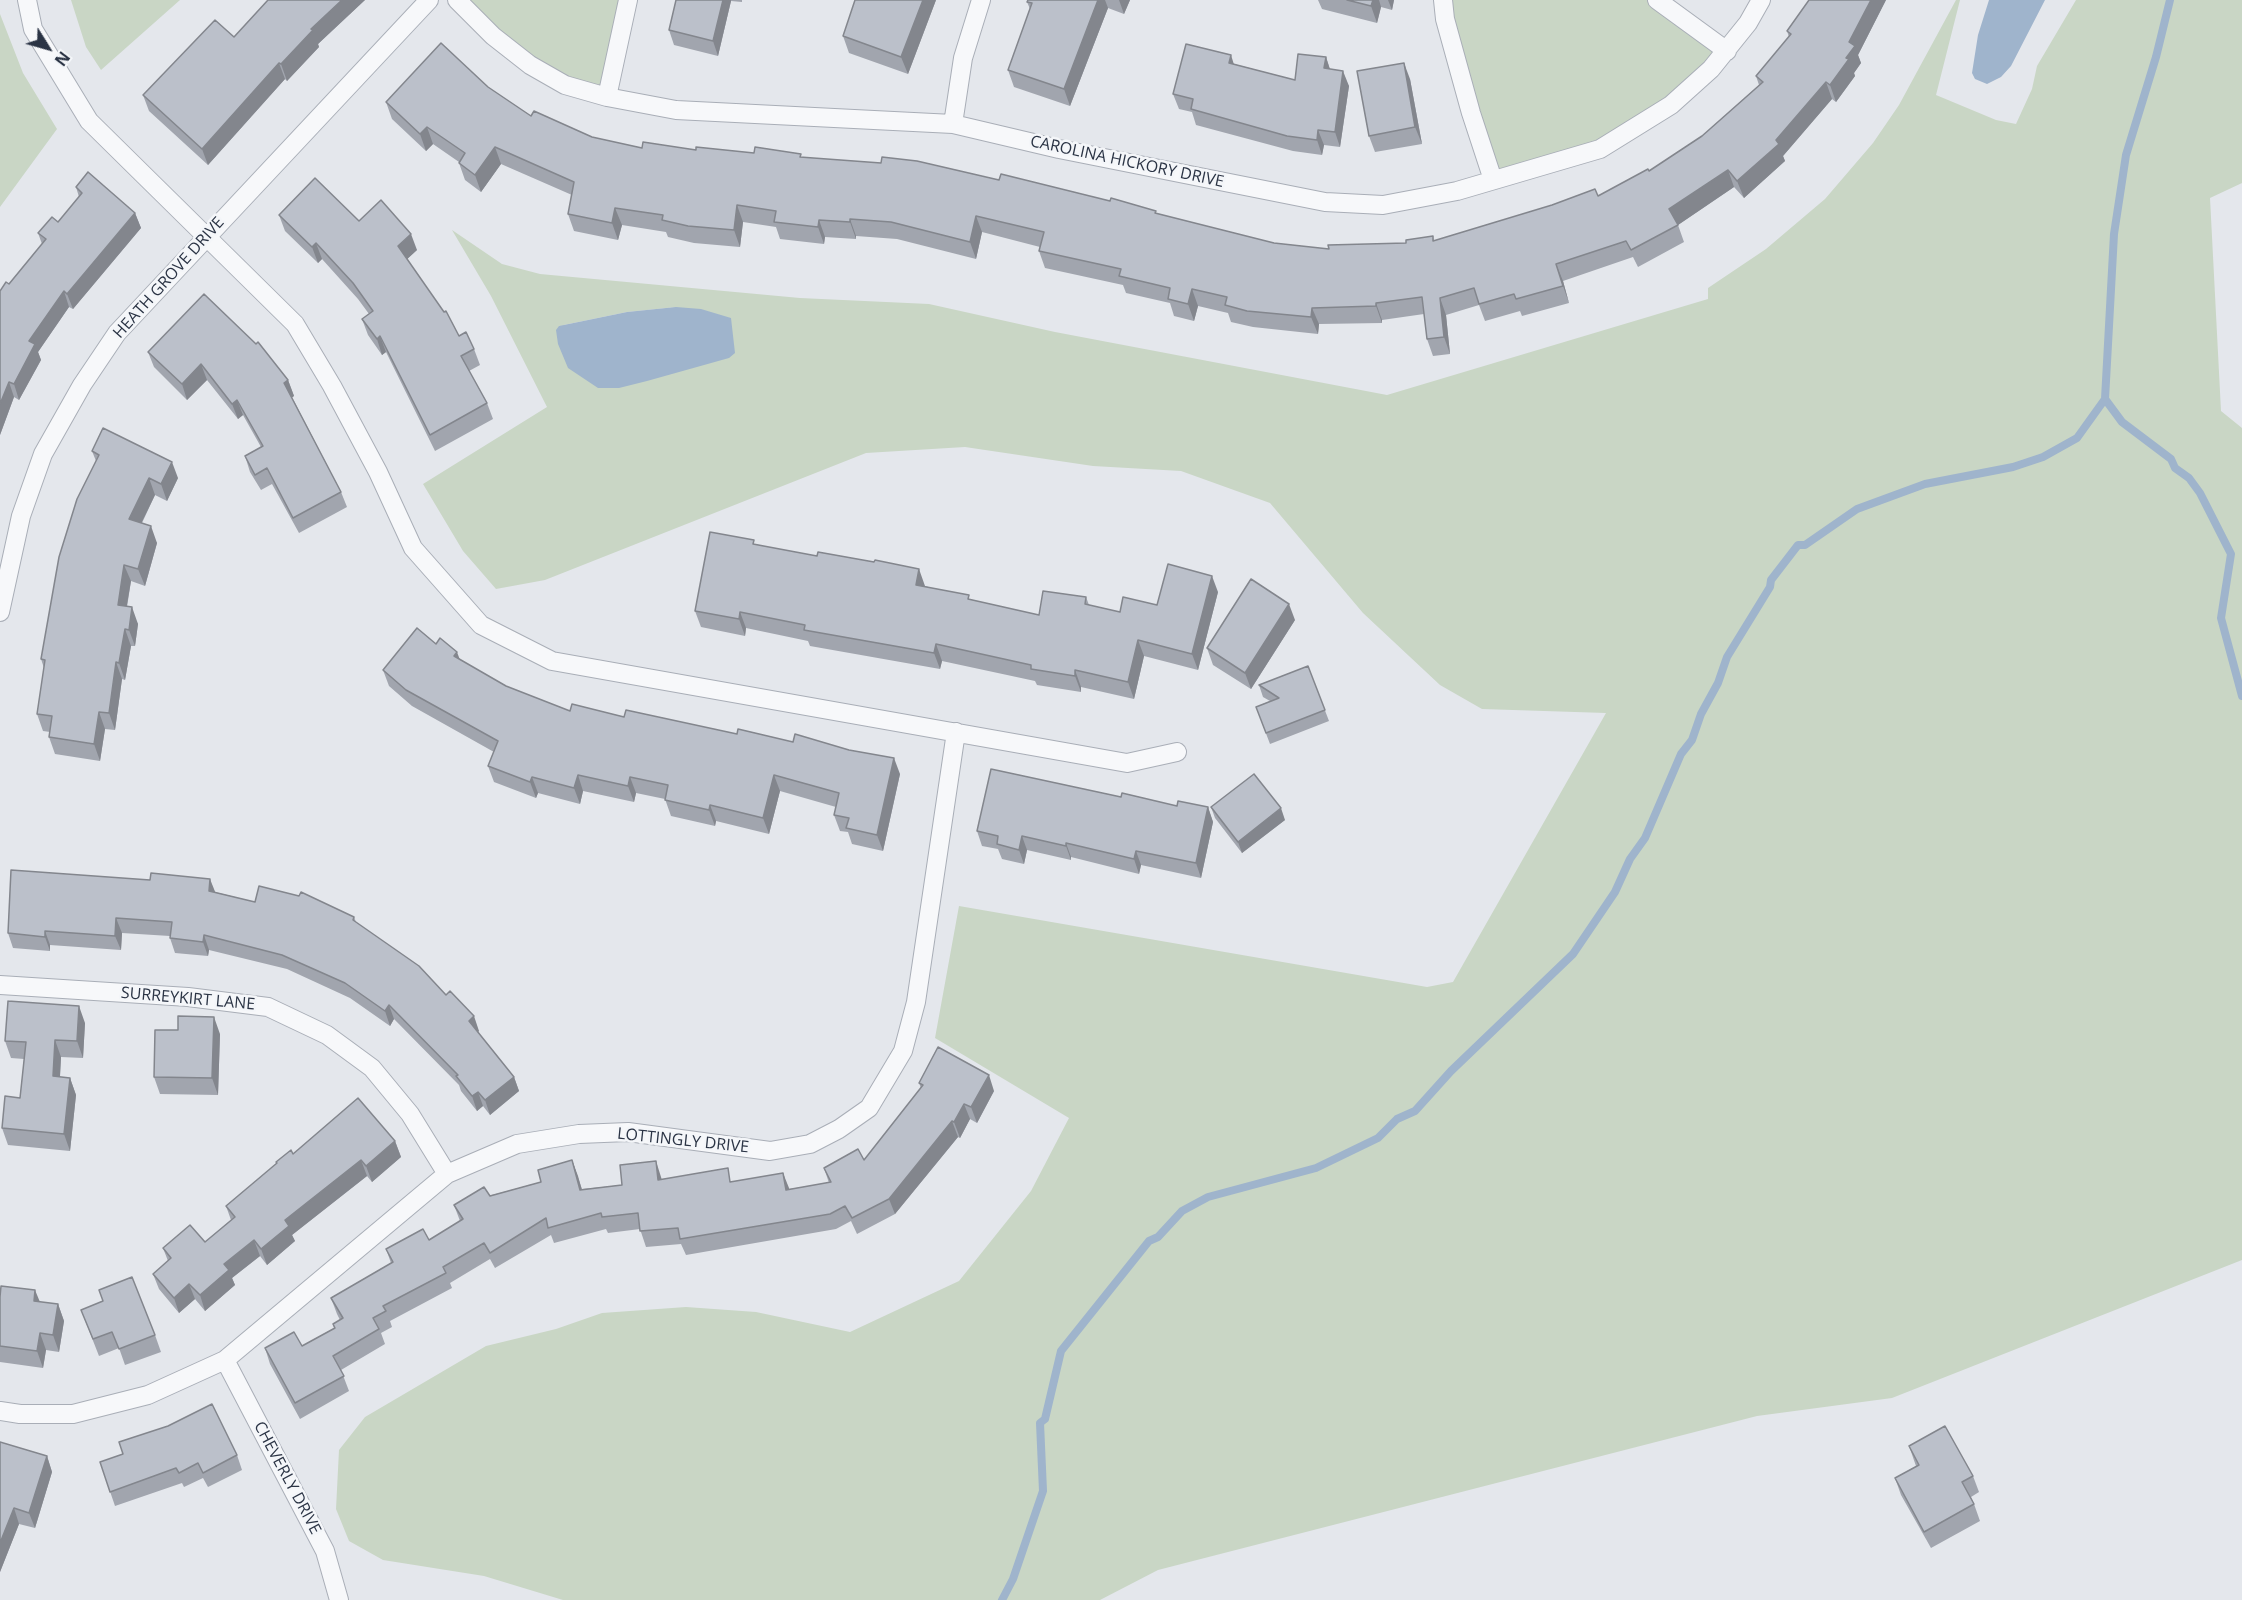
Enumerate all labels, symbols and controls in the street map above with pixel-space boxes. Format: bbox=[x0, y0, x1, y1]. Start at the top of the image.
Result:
north arrow bbox=[18, 18, 78, 78]
text: N bbox=[50, 47, 75, 71]
street label: CAROLINA HICKORY DRIVE bbox=[1028, 132, 1226, 192]
street label: HEATH GROVE DRIVE bbox=[110, 213, 228, 343]
street label: SURREYKIRT LANE bbox=[120, 984, 256, 1014]
street label: LOTTINGLY DRIVE bbox=[616, 1125, 750, 1157]
street label: CHEVERLY DRIVE bbox=[249, 1418, 325, 1538]

